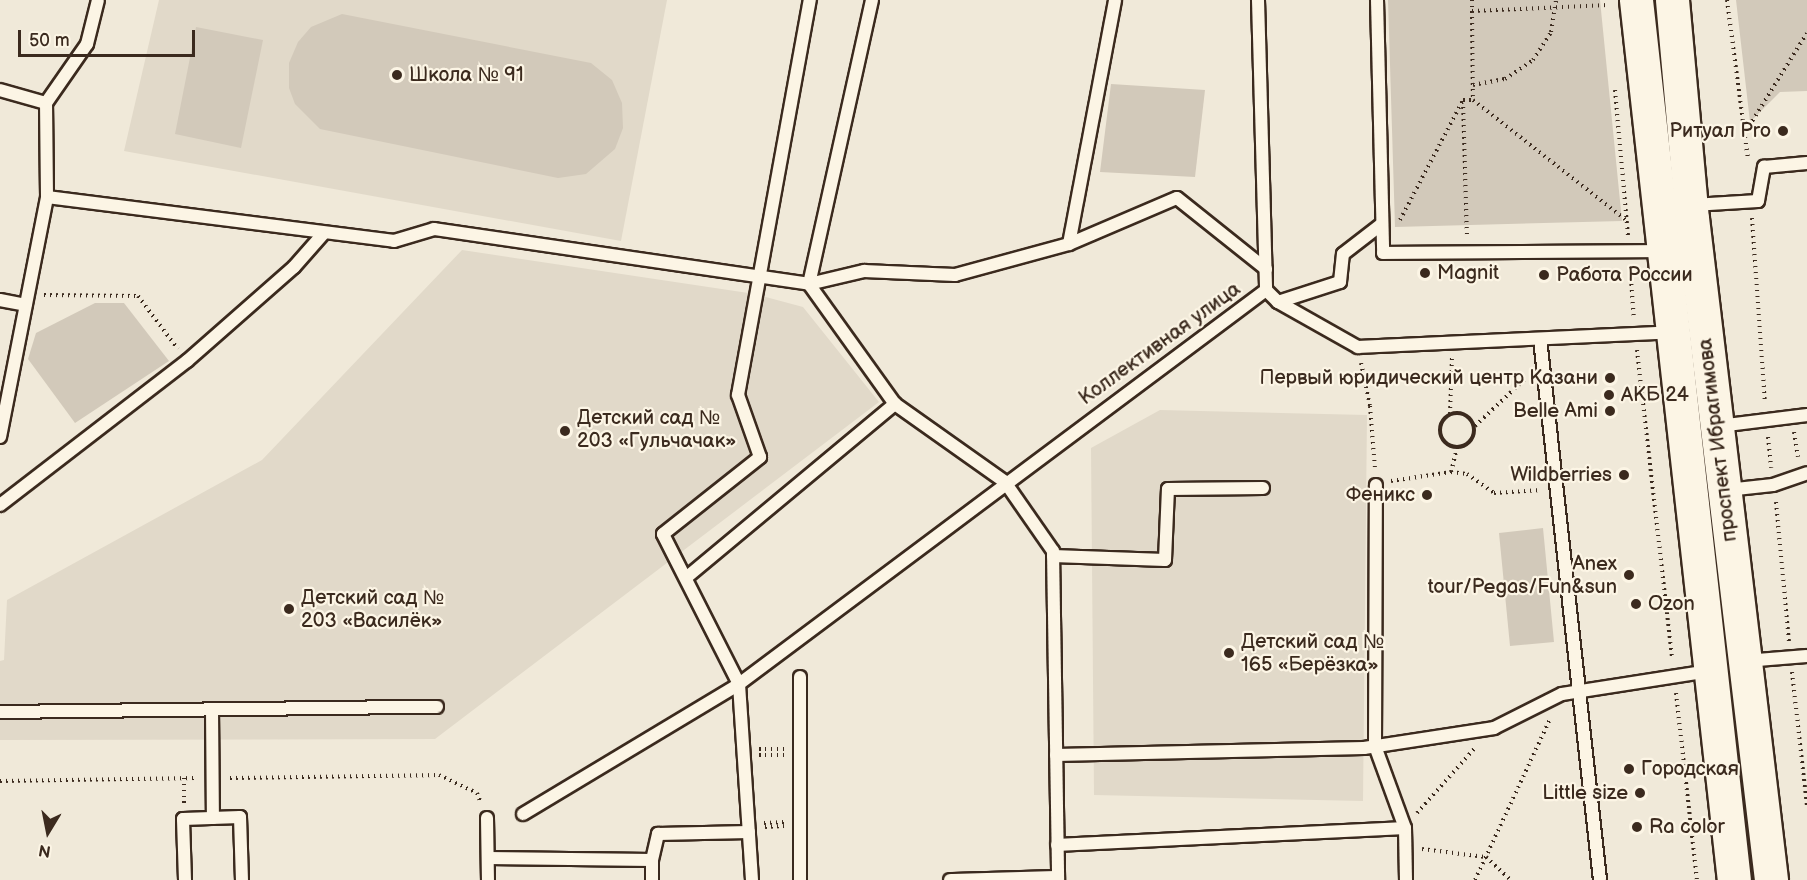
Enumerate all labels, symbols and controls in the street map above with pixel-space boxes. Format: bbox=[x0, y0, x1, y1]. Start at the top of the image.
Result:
scale bar bbox=[21, 18, 198, 56]
text: 50 m bbox=[29, 30, 70, 51]
place label: Школа № 91 bbox=[409, 63, 524, 87]
marker: Школа № 91 bbox=[390, 68, 404, 82]
place label: Ритуал Pro bbox=[1669, 119, 1771, 143]
marker: Ритуал Pro bbox=[1776, 124, 1790, 138]
place label: Magnit bbox=[1437, 261, 1499, 285]
place label: Работа России bbox=[1556, 263, 1693, 287]
marker: Magnit bbox=[1418, 266, 1432, 280]
marker: Работа России bbox=[1537, 268, 1551, 282]
street label: Коллективная улица bbox=[1075, 277, 1245, 411]
street label: проспект Ибрагимова bbox=[1694, 337, 1742, 543]
place label: Первый юридический центр Казани bbox=[1260, 366, 1598, 390]
marker: Первый юридический центр Казани bbox=[1603, 371, 1617, 385]
place label: АКБ 24 bbox=[1621, 383, 1689, 407]
marker: АКБ 24 bbox=[1602, 388, 1616, 402]
place label: Belle Ami bbox=[1513, 399, 1598, 423]
marker: Belle Ami bbox=[1603, 404, 1617, 418]
place label: Детский сад № 203 «Гульчачак» bbox=[577, 407, 736, 454]
marker: Детский сад № 203 «Гульчачак» bbox=[558, 424, 572, 438]
place label: Wildberries bbox=[1510, 463, 1612, 487]
marker: Wildberries bbox=[1617, 468, 1631, 482]
place label: Феникс bbox=[1346, 483, 1415, 507]
marker: Феникс bbox=[1420, 488, 1434, 502]
place label: Anex tour/Pegas/Fun&sun bbox=[1428, 552, 1617, 599]
marker: Anex tour/Pegas/Fun&sun bbox=[1622, 568, 1636, 582]
place label: Детский сад № 203 «Василёк» bbox=[301, 586, 444, 633]
place label: Ozon bbox=[1648, 592, 1695, 616]
marker: Ozon bbox=[1629, 597, 1643, 611]
marker: Детский сад № 203 «Василёк» bbox=[282, 602, 296, 616]
place label: Детский сад № 165 «Берёзка» bbox=[1241, 630, 1384, 677]
marker: Детский сад № 165 «Берёзка» bbox=[1222, 646, 1236, 660]
place label: Городская bbox=[1641, 757, 1739, 781]
marker: Городская bbox=[1622, 762, 1636, 776]
place label: Little size bbox=[1542, 781, 1628, 805]
marker: Little size bbox=[1633, 786, 1647, 800]
north arrow bbox=[18, 802, 78, 862]
place label: Ra color bbox=[1649, 815, 1725, 839]
marker: Ra color bbox=[1630, 820, 1644, 834]
text: N bbox=[37, 840, 52, 861]

